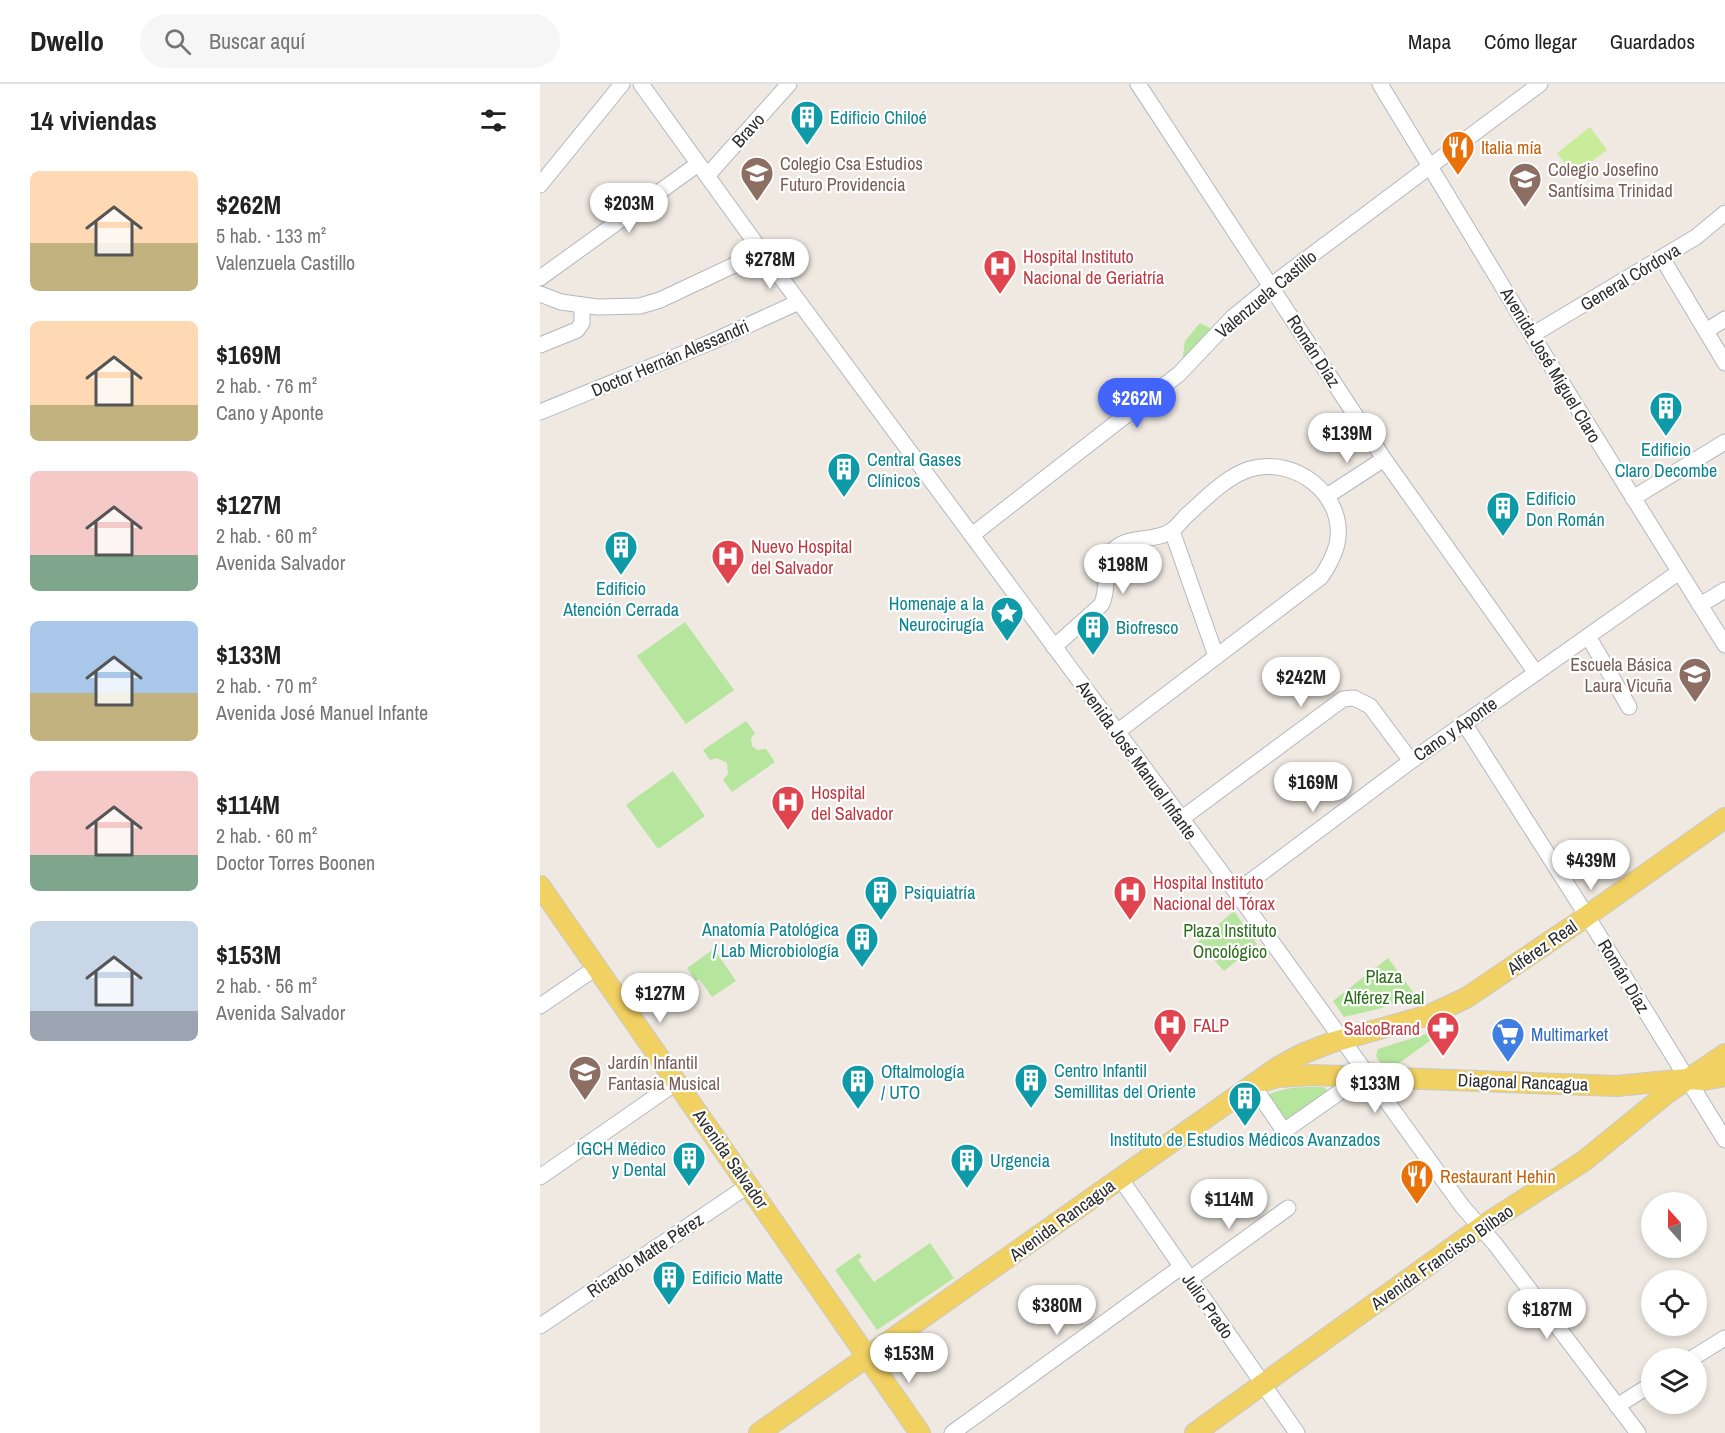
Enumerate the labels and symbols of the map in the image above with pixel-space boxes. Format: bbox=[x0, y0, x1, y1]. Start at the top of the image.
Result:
building icon: Edificio Chiloé bbox=[789, 99, 825, 146]
place label: Edificio Chiloé bbox=[830, 105, 927, 130]
street label: Bravo bbox=[726, 107, 770, 153]
restaurant icon: Italia mía bbox=[1440, 129, 1476, 176]
place label: Italia mía bbox=[1481, 135, 1542, 160]
place label: Colegio Csa Estudios Futuro Providencia bbox=[780, 151, 923, 197]
school or university icon: Colegio Csa Estudios Futuro Providencia bbox=[739, 155, 775, 202]
place label: Colegio Josefino Santísima Trinidad bbox=[1548, 157, 1673, 203]
school or university icon: Colegio Josefino Santísima Trinidad bbox=[1507, 161, 1543, 208]
pin: $203M bbox=[587, 183, 671, 234]
street label: General Córdova bbox=[1575, 237, 1685, 317]
pin: $278M bbox=[728, 239, 812, 290]
place label: Hospital Instituto Nacional de Geriatría bbox=[1023, 244, 1164, 290]
street label: Valenzuela Castillo bbox=[1210, 244, 1322, 344]
hospital icon: Hospital Instituto Nacional de Geriatría bbox=[982, 248, 1018, 295]
street label: Avenida José Miguel Claro bbox=[1494, 282, 1607, 447]
street label: Román Díaz bbox=[1281, 310, 1347, 392]
street label: Doctor Hernán Alessandri bbox=[587, 313, 753, 403]
pin: $262M bbox=[1095, 378, 1179, 429]
building icon: Edificio Claro Decombe bbox=[1648, 390, 1684, 437]
pin: $139M bbox=[1305, 413, 1389, 464]
place label: Edificio Claro Decombe bbox=[1615, 437, 1717, 483]
place label: Central Gases Clínicos bbox=[867, 447, 961, 493]
building icon: Central Gases Clínicos bbox=[826, 451, 862, 498]
place label: Edificio Don Román bbox=[1526, 486, 1605, 532]
building icon: Edificio Don Román bbox=[1485, 490, 1521, 537]
building icon: Edificio Atención Cerrada bbox=[603, 529, 639, 576]
place label: Nuevo Hospital del Salvador bbox=[751, 534, 852, 580]
hospital icon: Nuevo Hospital del Salvador bbox=[710, 538, 746, 585]
pin: $198M bbox=[1081, 544, 1165, 595]
place label: Edificio Atención Cerrada bbox=[562, 576, 679, 622]
place label: Homenaje a la Neurocirugía bbox=[889, 591, 984, 637]
place icon: Homenaje a la Neurocirugía bbox=[989, 595, 1025, 642]
building icon: Biofresco bbox=[1075, 609, 1111, 656]
place label: Biofresco bbox=[1116, 615, 1178, 640]
place label: Escuela Básica Laura Vicuña bbox=[1570, 652, 1672, 698]
school or university icon: Escuela Básica Laura Vicuña bbox=[1677, 656, 1713, 703]
pin: $242M bbox=[1259, 657, 1343, 708]
street label: Avenida José Manuel Infante bbox=[1070, 675, 1203, 845]
street label: Cano y Aponte bbox=[1408, 691, 1502, 767]
pin: $169M bbox=[1271, 762, 1355, 813]
place label: Hospital del Salvador bbox=[811, 780, 893, 826]
hospital icon: Hospital del Salvador bbox=[770, 784, 806, 831]
pin: $439M bbox=[1549, 840, 1633, 891]
place label: Hospital Instituto Nacional del Tórax bbox=[1153, 870, 1276, 916]
building icon: Psiquiatría bbox=[863, 874, 899, 921]
hospital icon: Hospital Instituto Nacional del Tórax bbox=[1112, 874, 1148, 921]
place label: Psiquiatría bbox=[904, 880, 975, 905]
street label: Alférez Real bbox=[1501, 914, 1582, 981]
place label: Anatomía Patológica / Lab Microbiología bbox=[701, 917, 839, 963]
park label: Plaza Instituto Oncológico bbox=[1183, 918, 1277, 964]
building icon: Anatomía Patológica / Lab Microbiología bbox=[844, 921, 880, 968]
street label: Román Díaz bbox=[1592, 934, 1656, 1018]
park label: Plaza Alférez Real bbox=[1343, 964, 1424, 1010]
pin: $127M bbox=[618, 973, 702, 1024]
hospital icon: FALP bbox=[1152, 1007, 1188, 1054]
pharmacy icon: SalcoBrand bbox=[1425, 1010, 1461, 1057]
place label: FALP bbox=[1193, 1013, 1229, 1038]
place label: SalcoBrand bbox=[1344, 1016, 1420, 1041]
supermarket icon: Multimarket bbox=[1490, 1016, 1526, 1063]
place label: Multimarket bbox=[1531, 1022, 1608, 1047]
place label: Jardín Infantil Fantasía Musical bbox=[608, 1050, 720, 1096]
school or university icon: Jardín Infantil Fantasía Musical bbox=[567, 1054, 603, 1101]
place label: Centro Infantil Semillitas del Oriente bbox=[1054, 1058, 1196, 1104]
place label: Oftalmología / UTO bbox=[881, 1059, 965, 1105]
building icon: Centro Infantil Semillitas del Oriente bbox=[1013, 1062, 1049, 1109]
building icon: Oftalmología / UTO bbox=[840, 1063, 876, 1110]
pin: $133M bbox=[1333, 1063, 1417, 1114]
street label: Diagonal Rancagua bbox=[1457, 1067, 1589, 1097]
building icon: Instituto de Estudios Médicos Avanzados bbox=[1227, 1080, 1263, 1127]
street label: Avenida Salvador bbox=[687, 1103, 775, 1214]
place label: Instituto de Estudios Médicos Avanzados bbox=[1110, 1127, 1380, 1152]
place label: IGCH Médico y Dental bbox=[577, 1136, 666, 1182]
building icon: IGCH Médico y Dental bbox=[671, 1140, 707, 1187]
building icon: Urgencia bbox=[949, 1142, 985, 1189]
place label: Urgencia bbox=[990, 1148, 1050, 1173]
restaurant icon: Restaurant Hehin bbox=[1399, 1158, 1435, 1205]
place label: Restaurant Hehin bbox=[1440, 1164, 1556, 1189]
street label: Avenida Rancagua bbox=[1003, 1173, 1120, 1268]
pin: $114M bbox=[1187, 1179, 1271, 1230]
north arrow bbox=[1641, 1192, 1707, 1258]
street label: Avenida Francisco Bilbao bbox=[1365, 1198, 1518, 1316]
street label: Ricardo Matte Pérez bbox=[582, 1207, 708, 1303]
building icon: Edificio Matte bbox=[651, 1259, 687, 1306]
place label: Edificio Matte bbox=[692, 1265, 783, 1290]
street label: Julio Prado bbox=[1176, 1268, 1240, 1344]
pin: $380M bbox=[1015, 1285, 1099, 1336]
pin: $187M bbox=[1505, 1289, 1589, 1340]
pin: $153M bbox=[867, 1333, 951, 1384]

